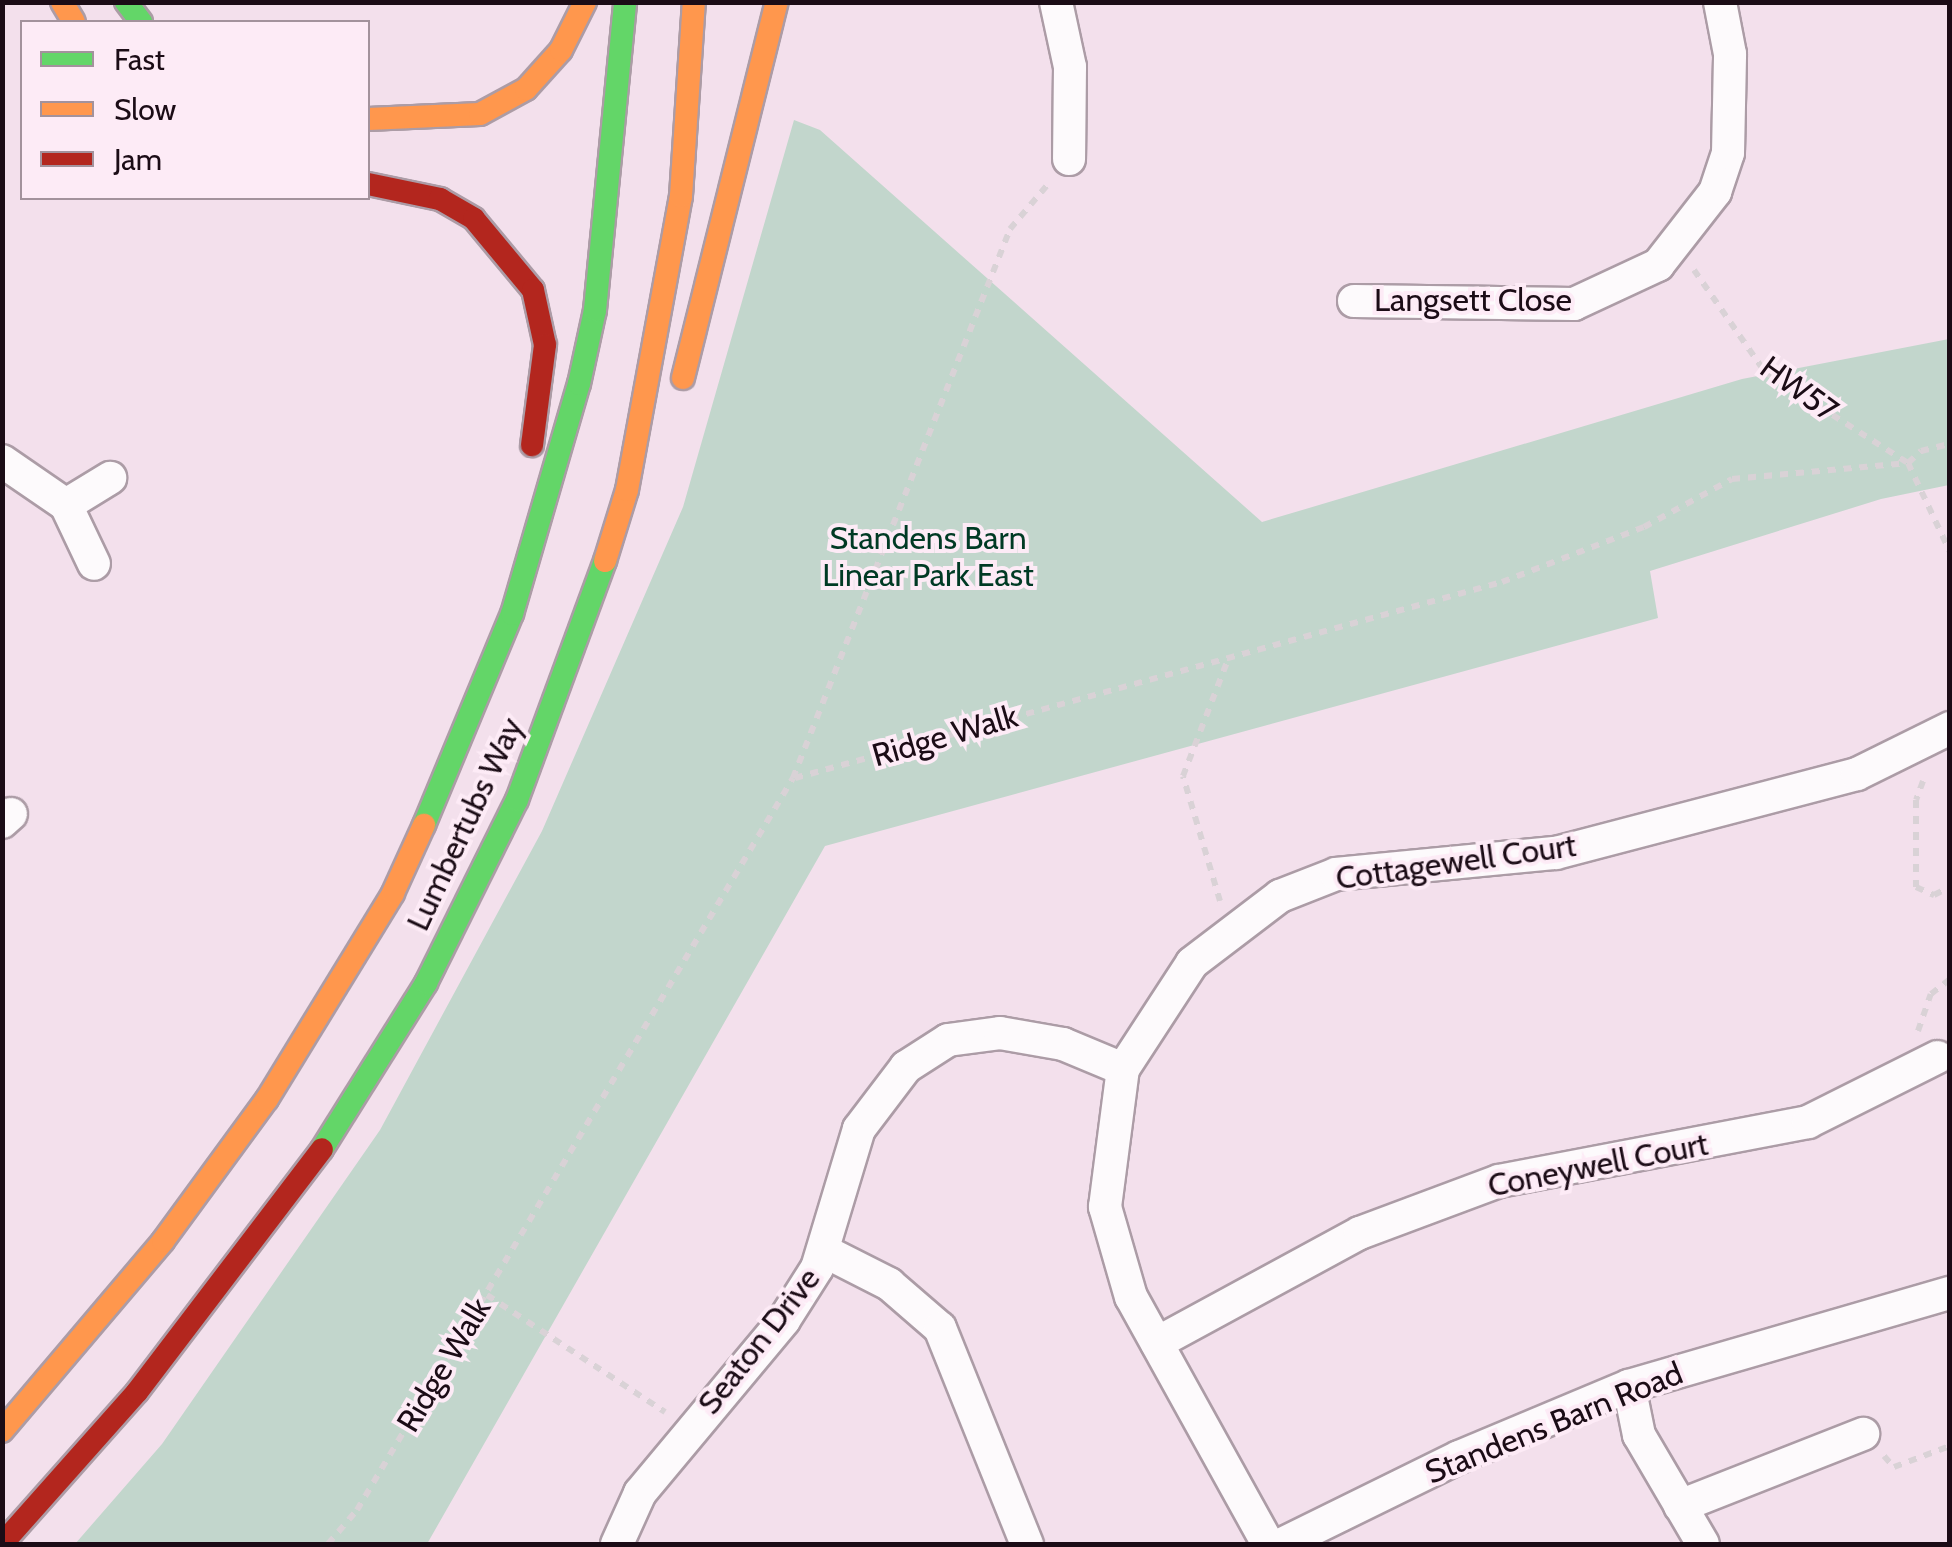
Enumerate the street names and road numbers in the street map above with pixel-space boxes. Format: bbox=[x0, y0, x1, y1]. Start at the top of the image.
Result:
street label: Langsett Close bbox=[1374, 281, 1572, 319]
street label: HW57 bbox=[1753, 348, 1845, 430]
street label: Ridge Walk bbox=[868, 697, 1022, 775]
street label: Lumbertubs Way bbox=[399, 711, 531, 937]
street label: Cottagewell Court bbox=[1333, 826, 1579, 898]
street label: Coneywell Court bbox=[1485, 1125, 1711, 1205]
street label: Seaton Drive bbox=[690, 1260, 828, 1422]
street label: Ridge Walk bbox=[389, 1291, 499, 1439]
street label: Standens Barn Road bbox=[1420, 1354, 1688, 1492]

